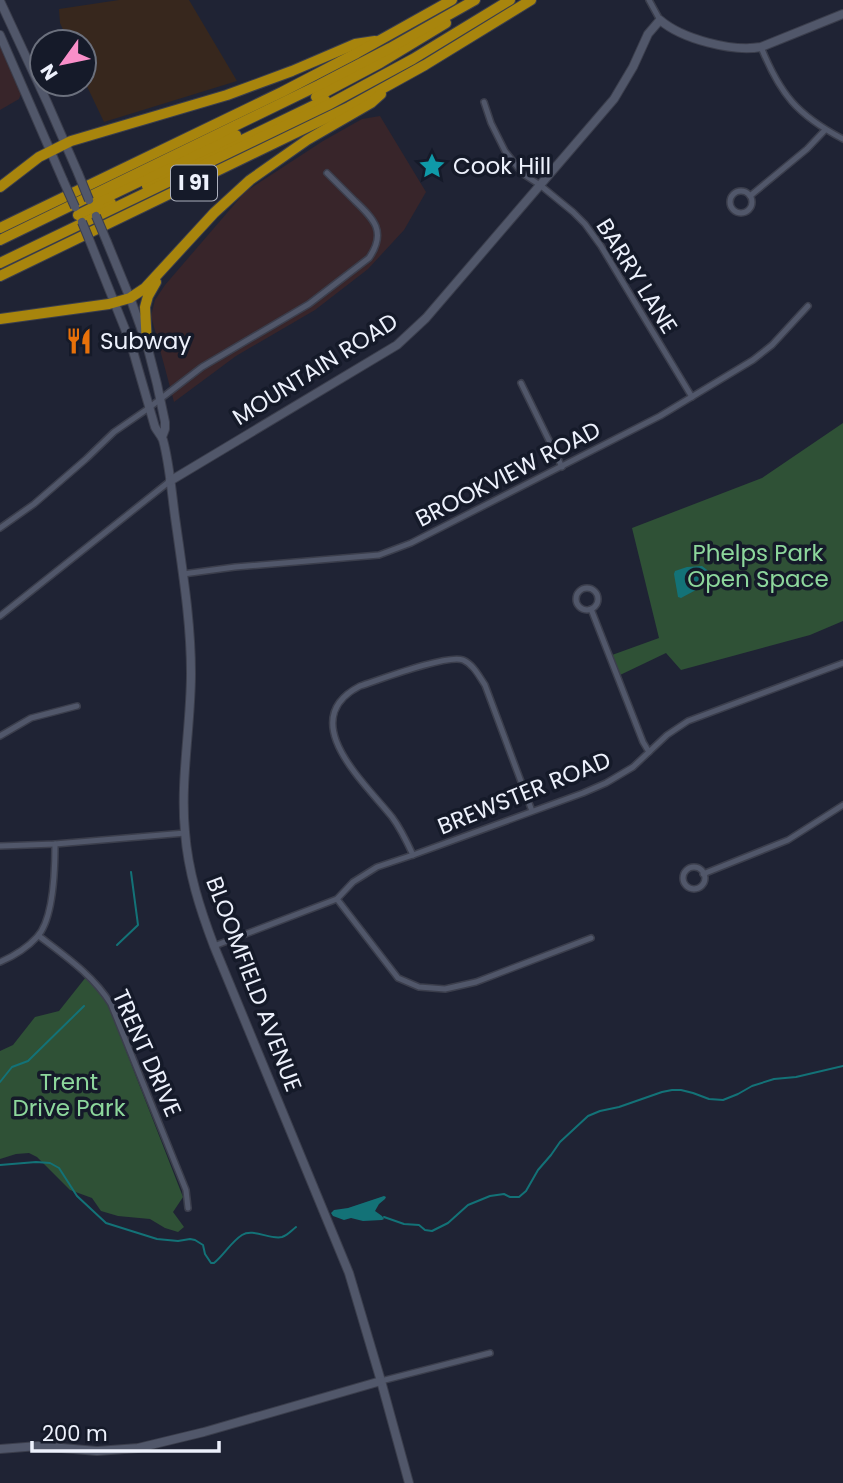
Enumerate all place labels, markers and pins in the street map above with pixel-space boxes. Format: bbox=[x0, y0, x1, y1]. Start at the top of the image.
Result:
place label: Cook Hill bbox=[453, 150, 551, 182]
place icon: Cook Hill bbox=[417, 151, 447, 181]
place label: Subway bbox=[100, 325, 191, 357]
restaurant icon: Subway bbox=[64, 326, 94, 356]

